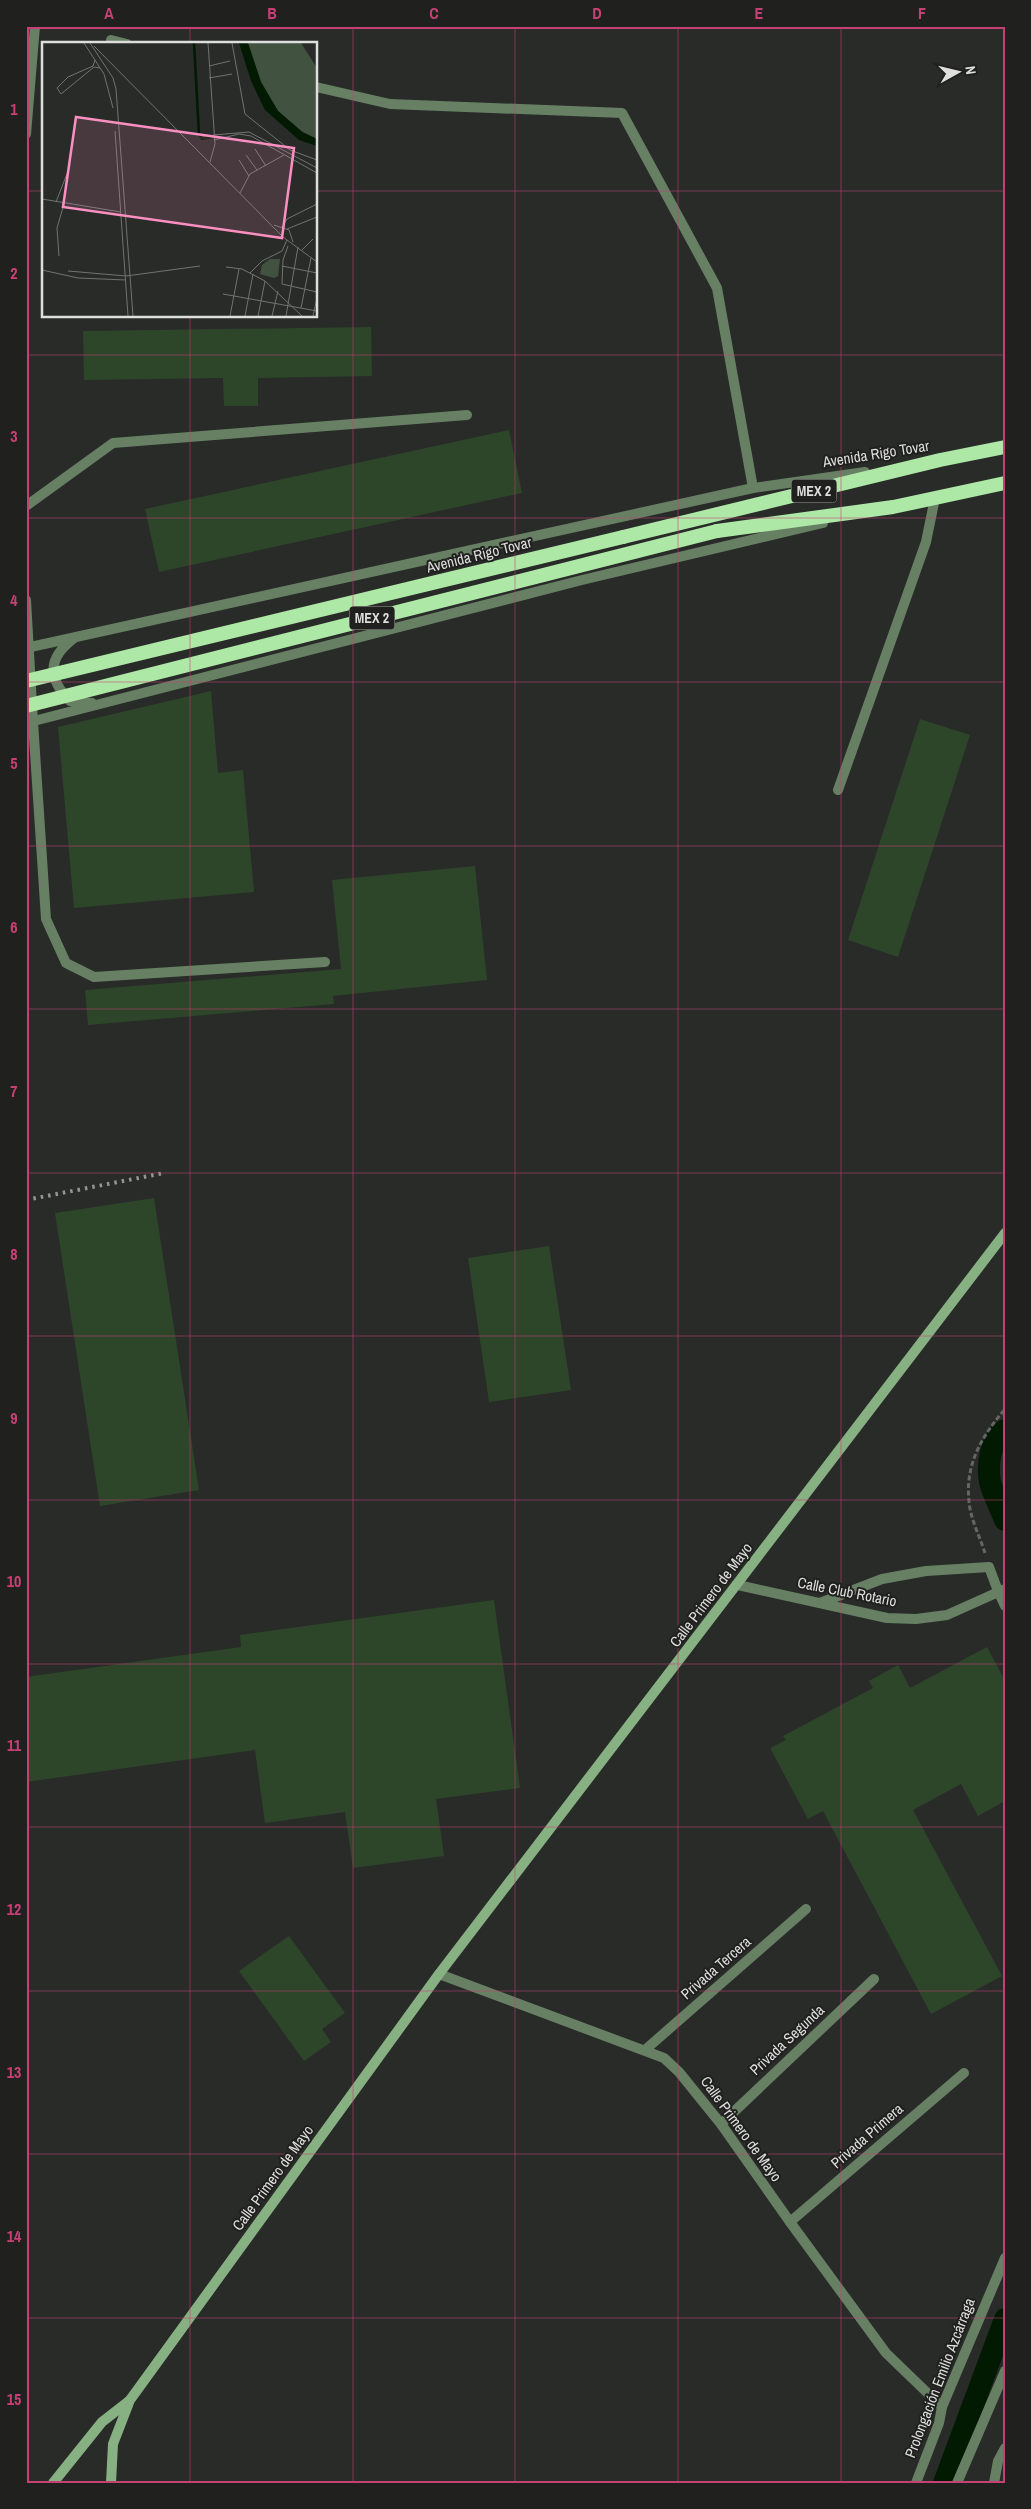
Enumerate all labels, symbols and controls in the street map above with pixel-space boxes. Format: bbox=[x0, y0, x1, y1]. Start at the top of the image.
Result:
text: A bbox=[104, 2, 114, 24]
text: B bbox=[267, 2, 277, 24]
text: C bbox=[429, 2, 439, 24]
text: D bbox=[592, 2, 602, 24]
text: E bbox=[755, 2, 764, 24]
text: F bbox=[918, 2, 926, 24]
inset map bbox=[42, 42, 318, 318]
north arrow bbox=[934, 48, 984, 98]
text: N bbox=[961, 65, 980, 76]
text: 1 bbox=[10, 98, 18, 120]
text: 2 bbox=[10, 262, 18, 284]
text: 3 bbox=[10, 425, 18, 447]
street label: Avenida Rigo Tovar bbox=[820, 435, 931, 472]
road number: MEX 2 bbox=[792, 480, 836, 502]
street label: Avenida Rigo Tovar bbox=[423, 531, 534, 578]
text: 4 bbox=[10, 589, 18, 611]
road number: MEX 2 bbox=[350, 606, 394, 630]
text: 5 bbox=[10, 752, 18, 774]
text: 6 bbox=[10, 916, 18, 938]
text: 7 bbox=[10, 1080, 18, 1102]
text: 8 bbox=[10, 1243, 18, 1265]
text: 9 bbox=[10, 1407, 18, 1429]
street label: Calle Primero de Mayo bbox=[664, 1538, 757, 1651]
text: 10 bbox=[7, 1570, 21, 1592]
street label: Calle Club Rotario bbox=[796, 1572, 899, 1611]
text: 11 bbox=[7, 1734, 22, 1756]
text: 12 bbox=[7, 1898, 21, 1920]
street label: Privada Tercera bbox=[676, 1931, 755, 2004]
street label: Privada Segunda bbox=[745, 1999, 829, 2080]
text: 13 bbox=[7, 2061, 21, 2083]
street label: Calle Primero de Mayo bbox=[696, 2072, 787, 2186]
street label: Privada Primera bbox=[826, 2098, 907, 2173]
street label: Calle Primero de Mayo bbox=[227, 2121, 318, 2235]
text: 14 bbox=[7, 2225, 22, 2247]
street label: Prolongación Emilio Azcárraga bbox=[899, 2295, 980, 2461]
text: 15 bbox=[7, 2388, 21, 2410]

